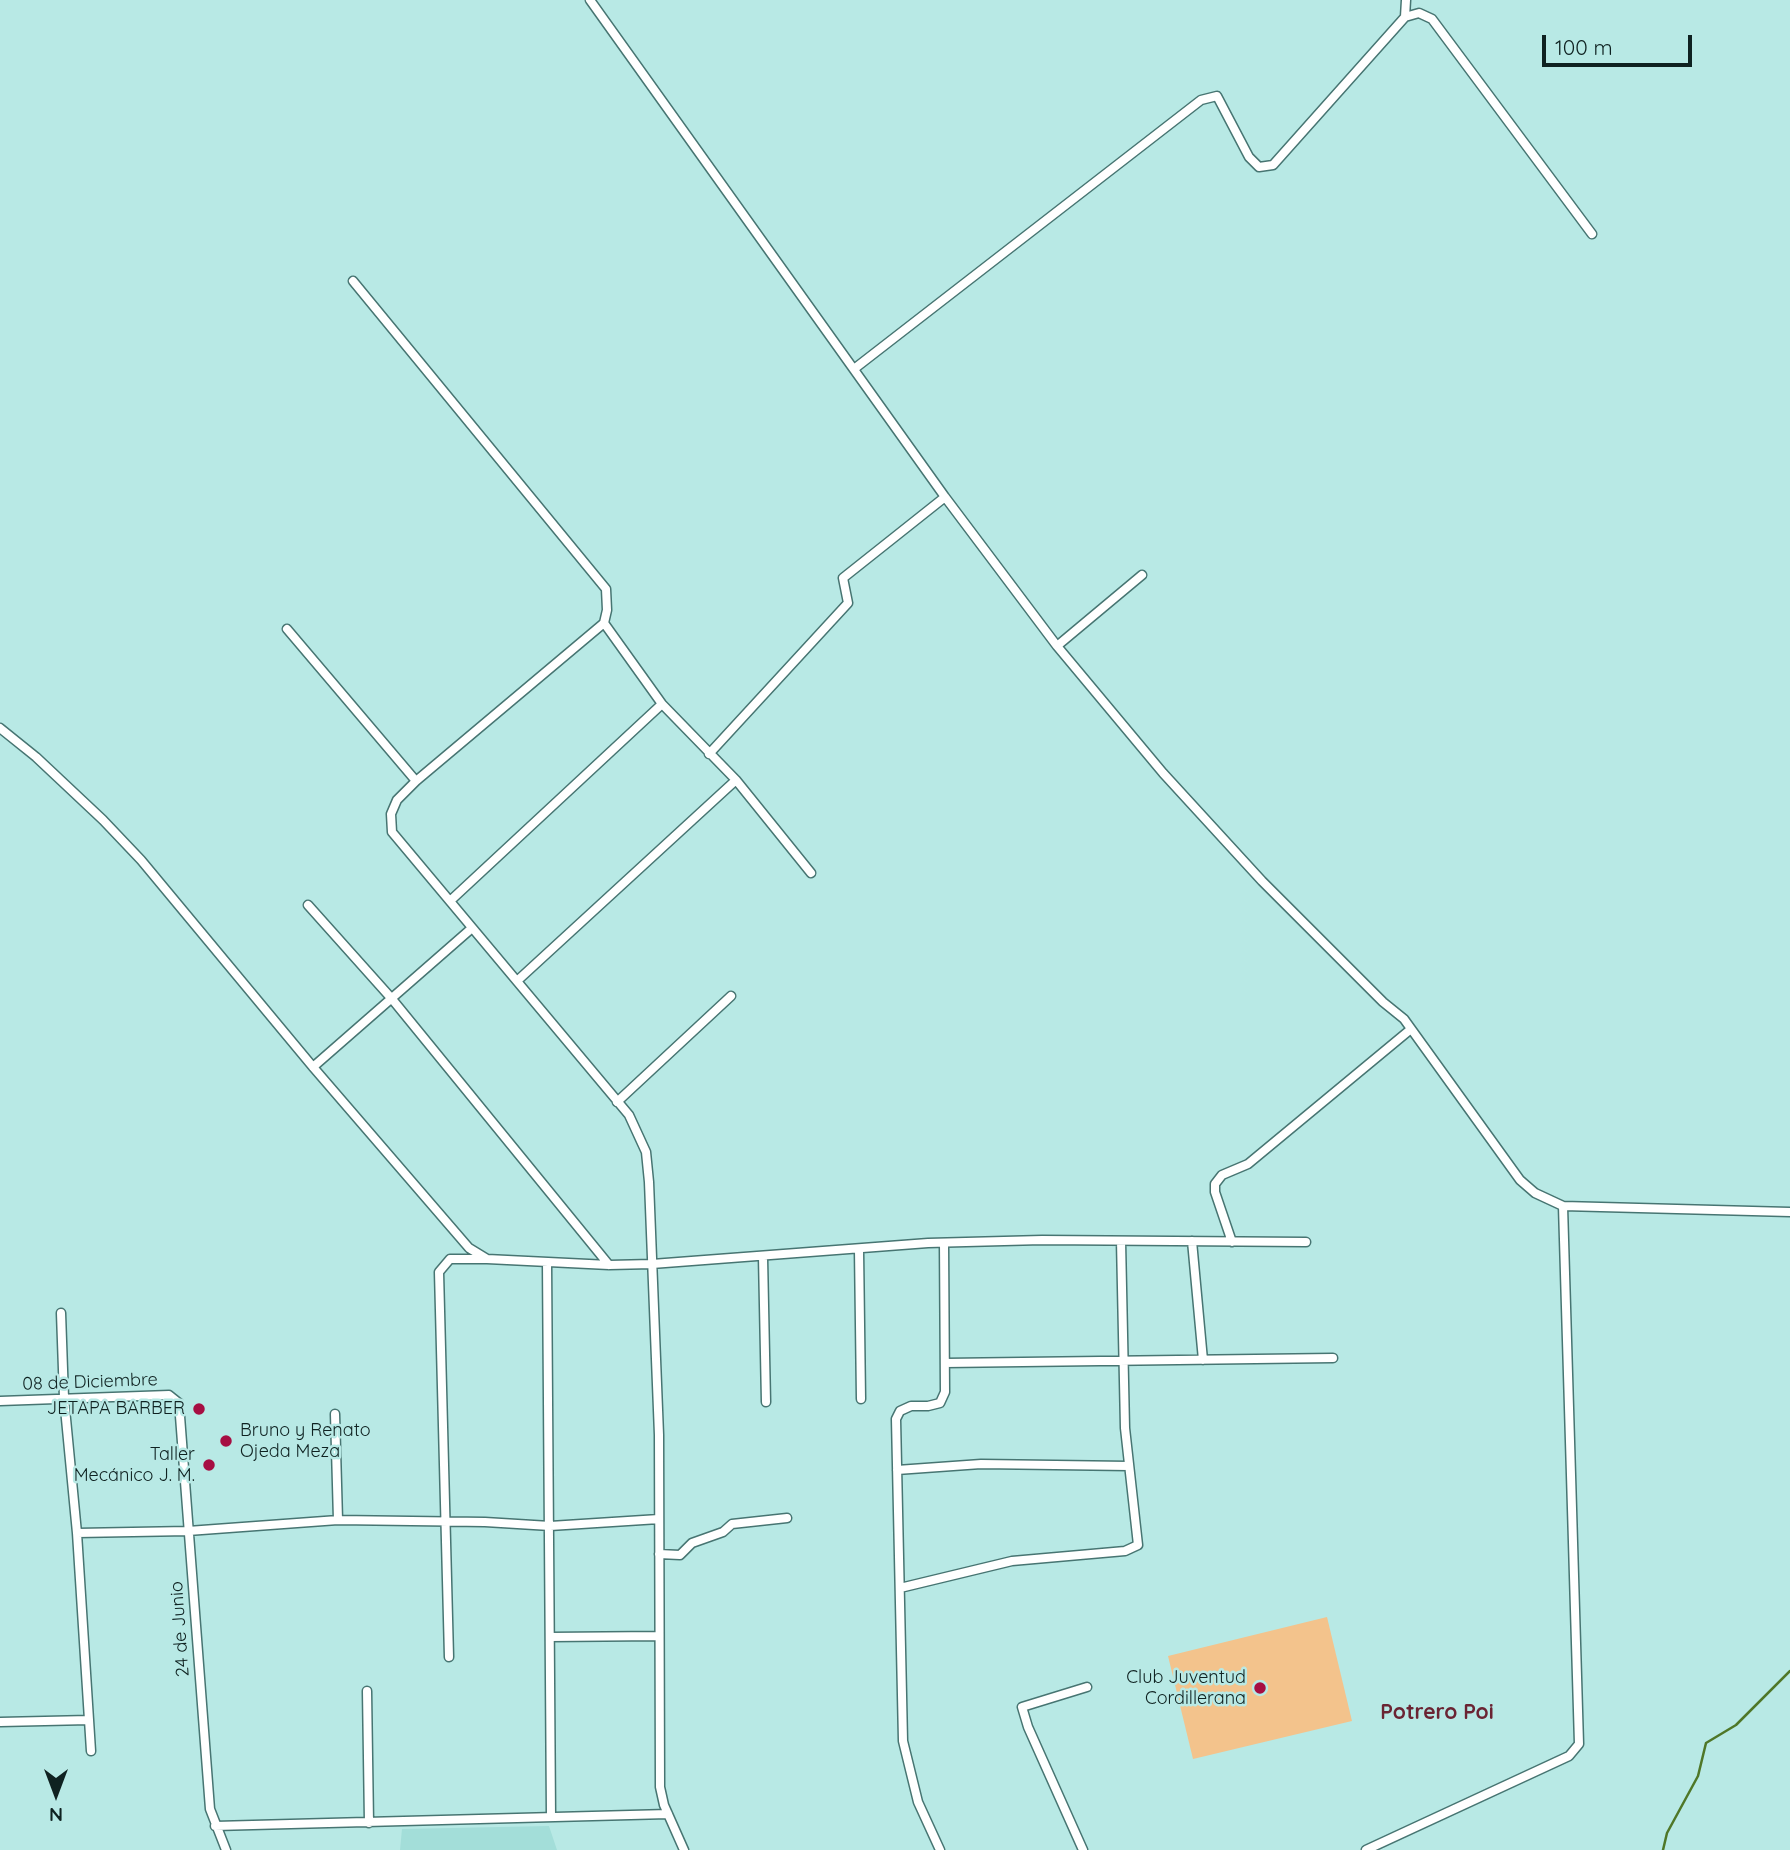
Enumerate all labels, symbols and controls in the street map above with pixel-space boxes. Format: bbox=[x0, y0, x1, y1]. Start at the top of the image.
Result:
scale bar bbox=[1545, 21, 1696, 65]
text: 100 m bbox=[1555, 34, 1613, 60]
street label: 08 de Diciembre bbox=[22, 1369, 158, 1395]
place label: JETAPA BARBER bbox=[47, 1398, 185, 1420]
marker: JETAPA BARBER bbox=[191, 1401, 207, 1417]
place label: Bruno y Renato Ojeda Meza bbox=[240, 1420, 371, 1462]
marker: Bruno y Renato Ojeda Meza bbox=[218, 1433, 234, 1449]
place label: Taller Mecánico J. M. bbox=[74, 1444, 195, 1486]
marker: Taller Mecánico J. M. bbox=[201, 1457, 217, 1473]
street label: 24 de Junio bbox=[166, 1580, 194, 1678]
place label: Club Juventud Cordillerana bbox=[1126, 1667, 1246, 1710]
marker: Club Juventud Cordillerana bbox=[1252, 1680, 1268, 1696]
district label: Potrero Poi bbox=[1380, 1700, 1494, 1726]
north arrow bbox=[21, 1759, 91, 1829]
text: N bbox=[49, 1803, 63, 1827]

